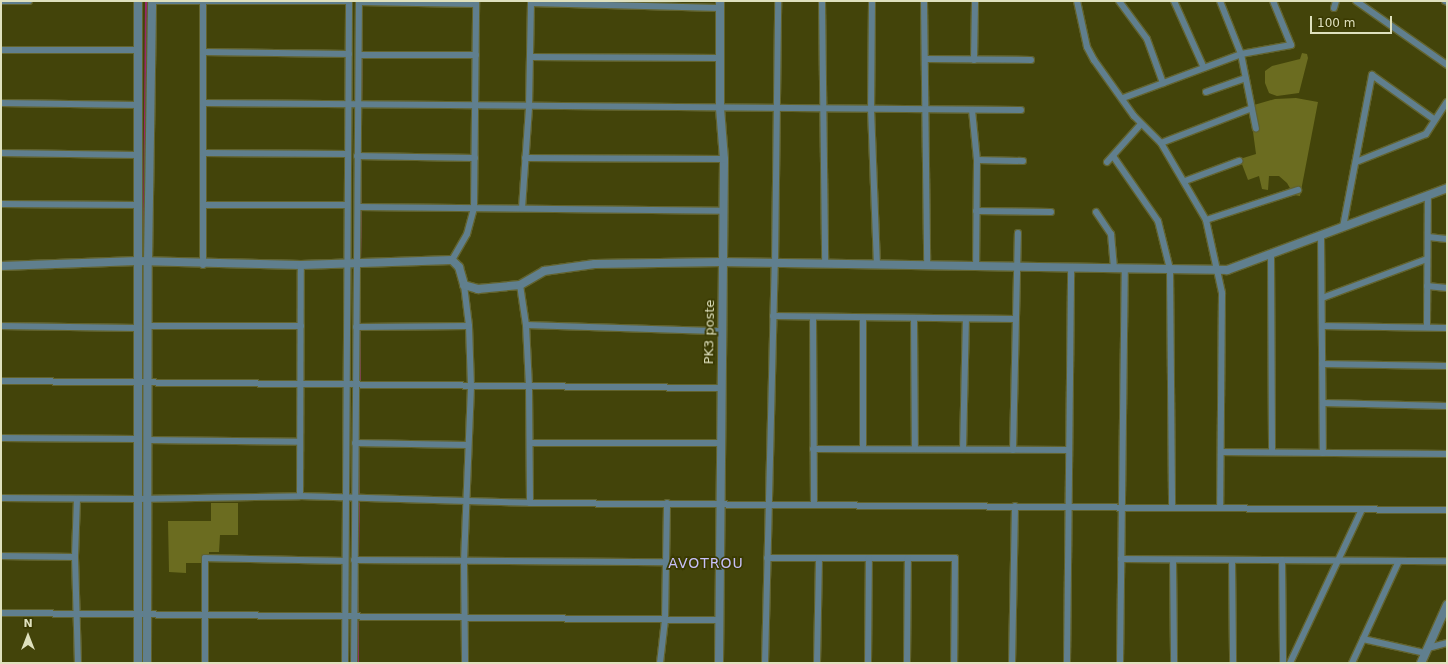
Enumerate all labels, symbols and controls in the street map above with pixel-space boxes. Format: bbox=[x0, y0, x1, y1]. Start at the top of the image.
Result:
scale bar bbox=[1312, 8, 1394, 34]
text: 100 m bbox=[1317, 16, 1355, 30]
street label: PK3 poste bbox=[702, 299, 718, 365]
district label: AVOTROU bbox=[668, 555, 744, 571]
north arrow bbox=[8, 616, 48, 656]
text: N bbox=[23, 617, 33, 630]

